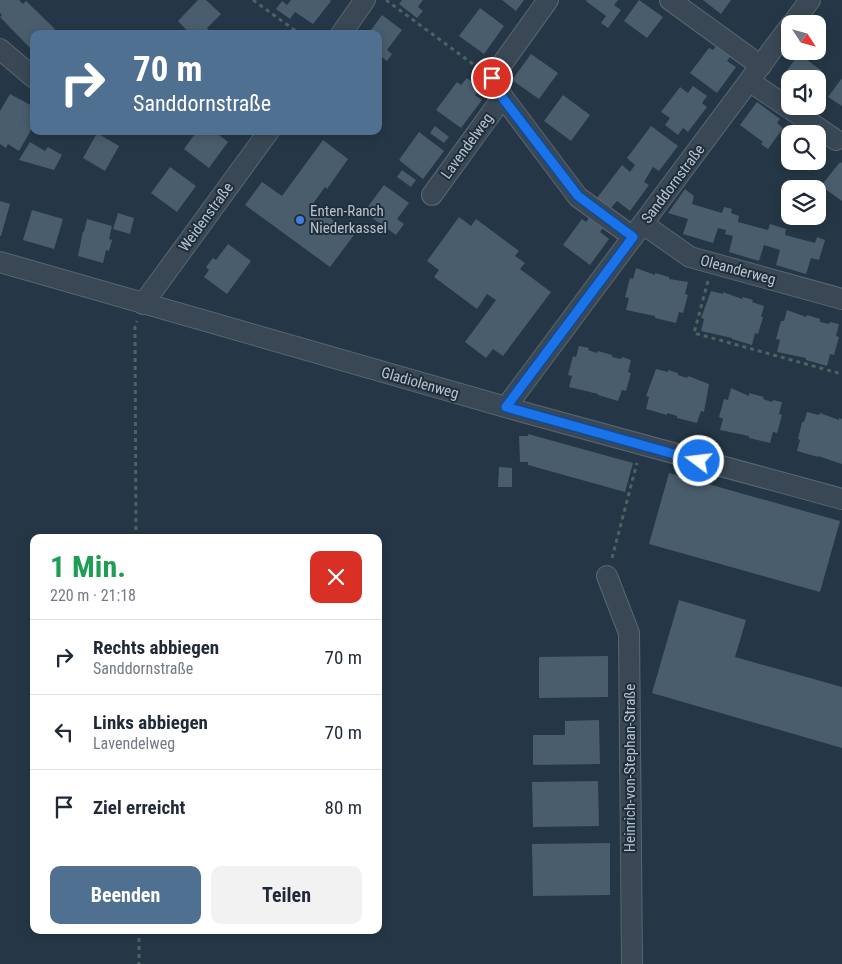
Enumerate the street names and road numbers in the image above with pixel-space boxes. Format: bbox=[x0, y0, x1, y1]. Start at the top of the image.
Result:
street label: Lavendelweg bbox=[437, 110, 497, 182]
street label: Sanddornstraße bbox=[637, 141, 709, 227]
street label: Weidenstraße bbox=[175, 179, 237, 255]
street label: Oleanderweg bbox=[698, 251, 778, 289]
street label: Gladiolenweg bbox=[379, 363, 461, 403]
street label: Heinrich-von-Stephan-Straße bbox=[621, 684, 639, 852]

